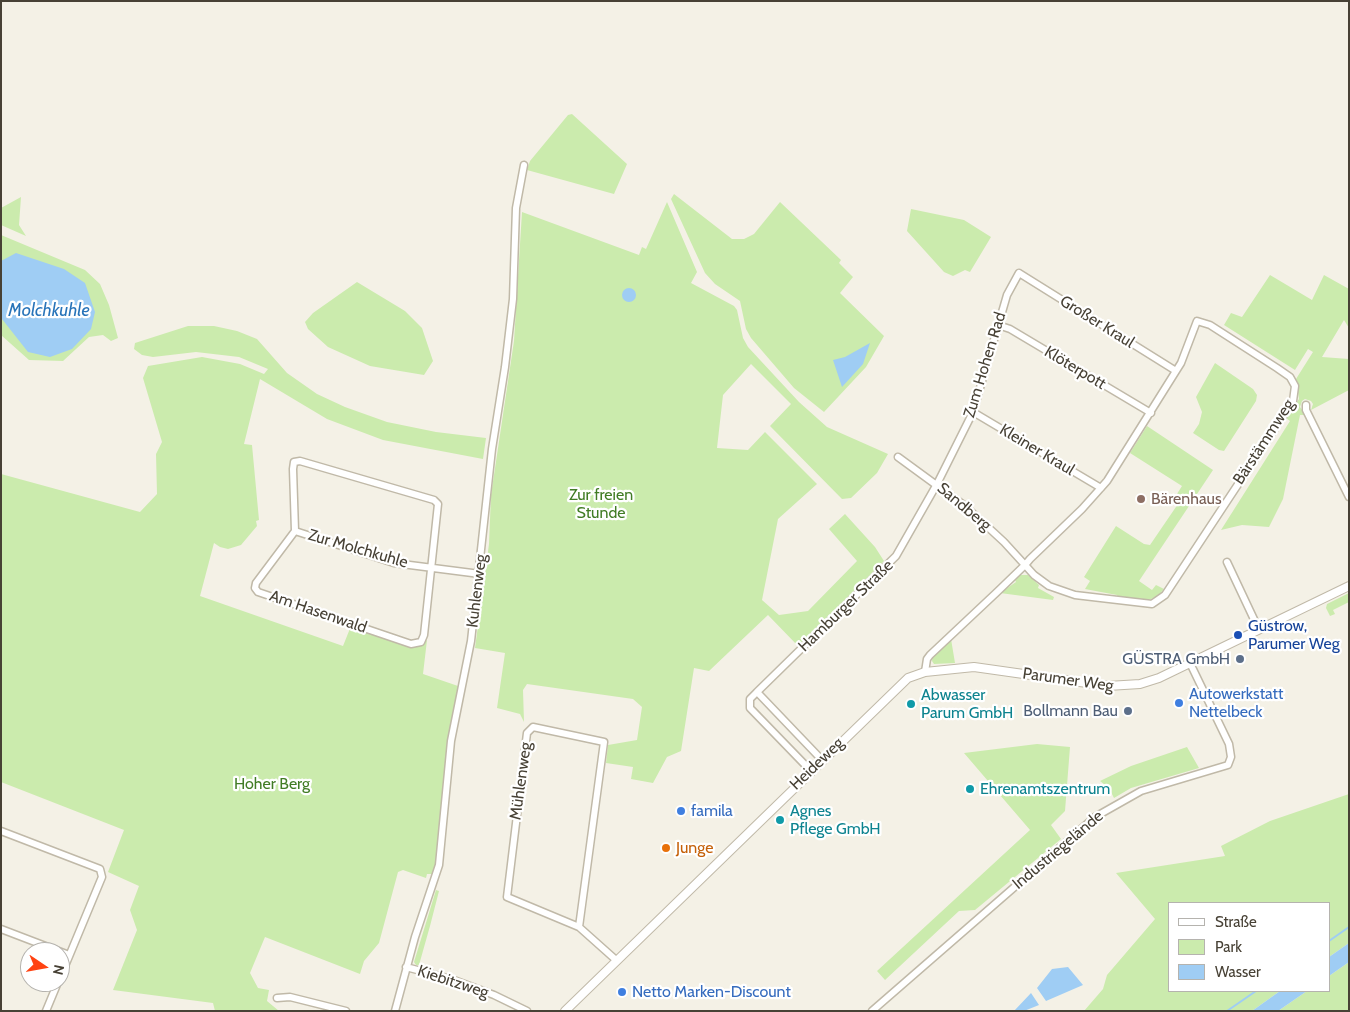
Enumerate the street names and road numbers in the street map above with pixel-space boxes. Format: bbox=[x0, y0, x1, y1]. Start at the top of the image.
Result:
street label: Großer Kraul bbox=[1056, 292, 1138, 352]
street label: Zum Hohen Rad bbox=[960, 310, 1010, 420]
street label: Klöterpott bbox=[1041, 342, 1109, 394]
street label: Bärstämmweg bbox=[1229, 396, 1299, 488]
street label: Kleiner Kraul bbox=[996, 420, 1078, 480]
street label: Sandberg bbox=[933, 479, 995, 535]
street label: Zur Molchkuhle bbox=[306, 526, 410, 572]
street label: Kuhlenweg bbox=[463, 553, 491, 629]
street label: Hamburger Straße bbox=[795, 556, 897, 656]
street label: Am Hasenwald bbox=[267, 586, 369, 638]
street label: Parumer Weg bbox=[1021, 664, 1115, 696]
street label: Heideweg bbox=[786, 734, 848, 794]
street label: Mühlenweg bbox=[506, 741, 536, 821]
street label: Industriegelände bbox=[1009, 807, 1107, 893]
street label: Kiebitzweg bbox=[415, 961, 491, 1003]

